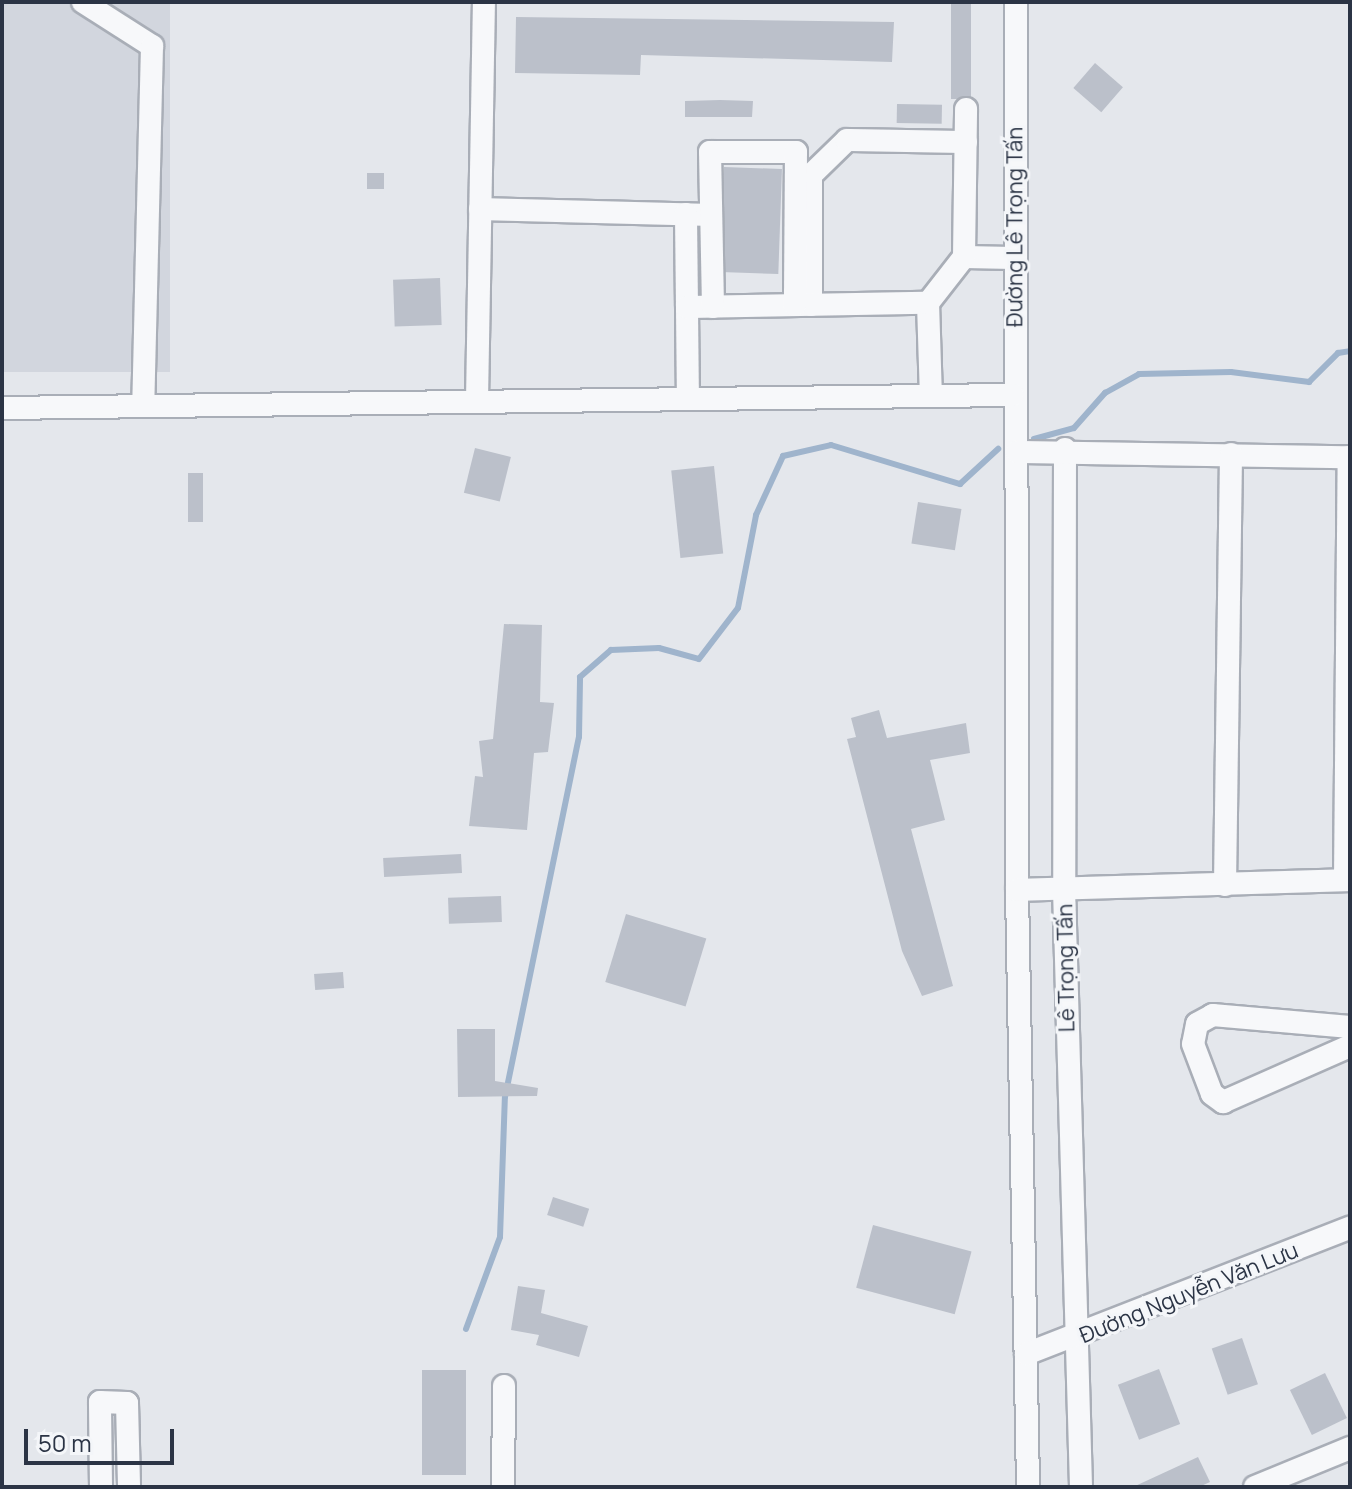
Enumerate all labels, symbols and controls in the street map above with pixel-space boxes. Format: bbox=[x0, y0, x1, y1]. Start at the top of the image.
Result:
street label: Đường Lê Trọng Tấn bbox=[1002, 127, 1028, 327]
street label: Lê Trọng Tấn bbox=[1052, 903, 1080, 1033]
street label: Đường Nguyễn Văn Lưu bbox=[1076, 1237, 1302, 1349]
scale bar bbox=[28, 1413, 178, 1463]
text: 50 m bbox=[38, 1426, 92, 1459]

